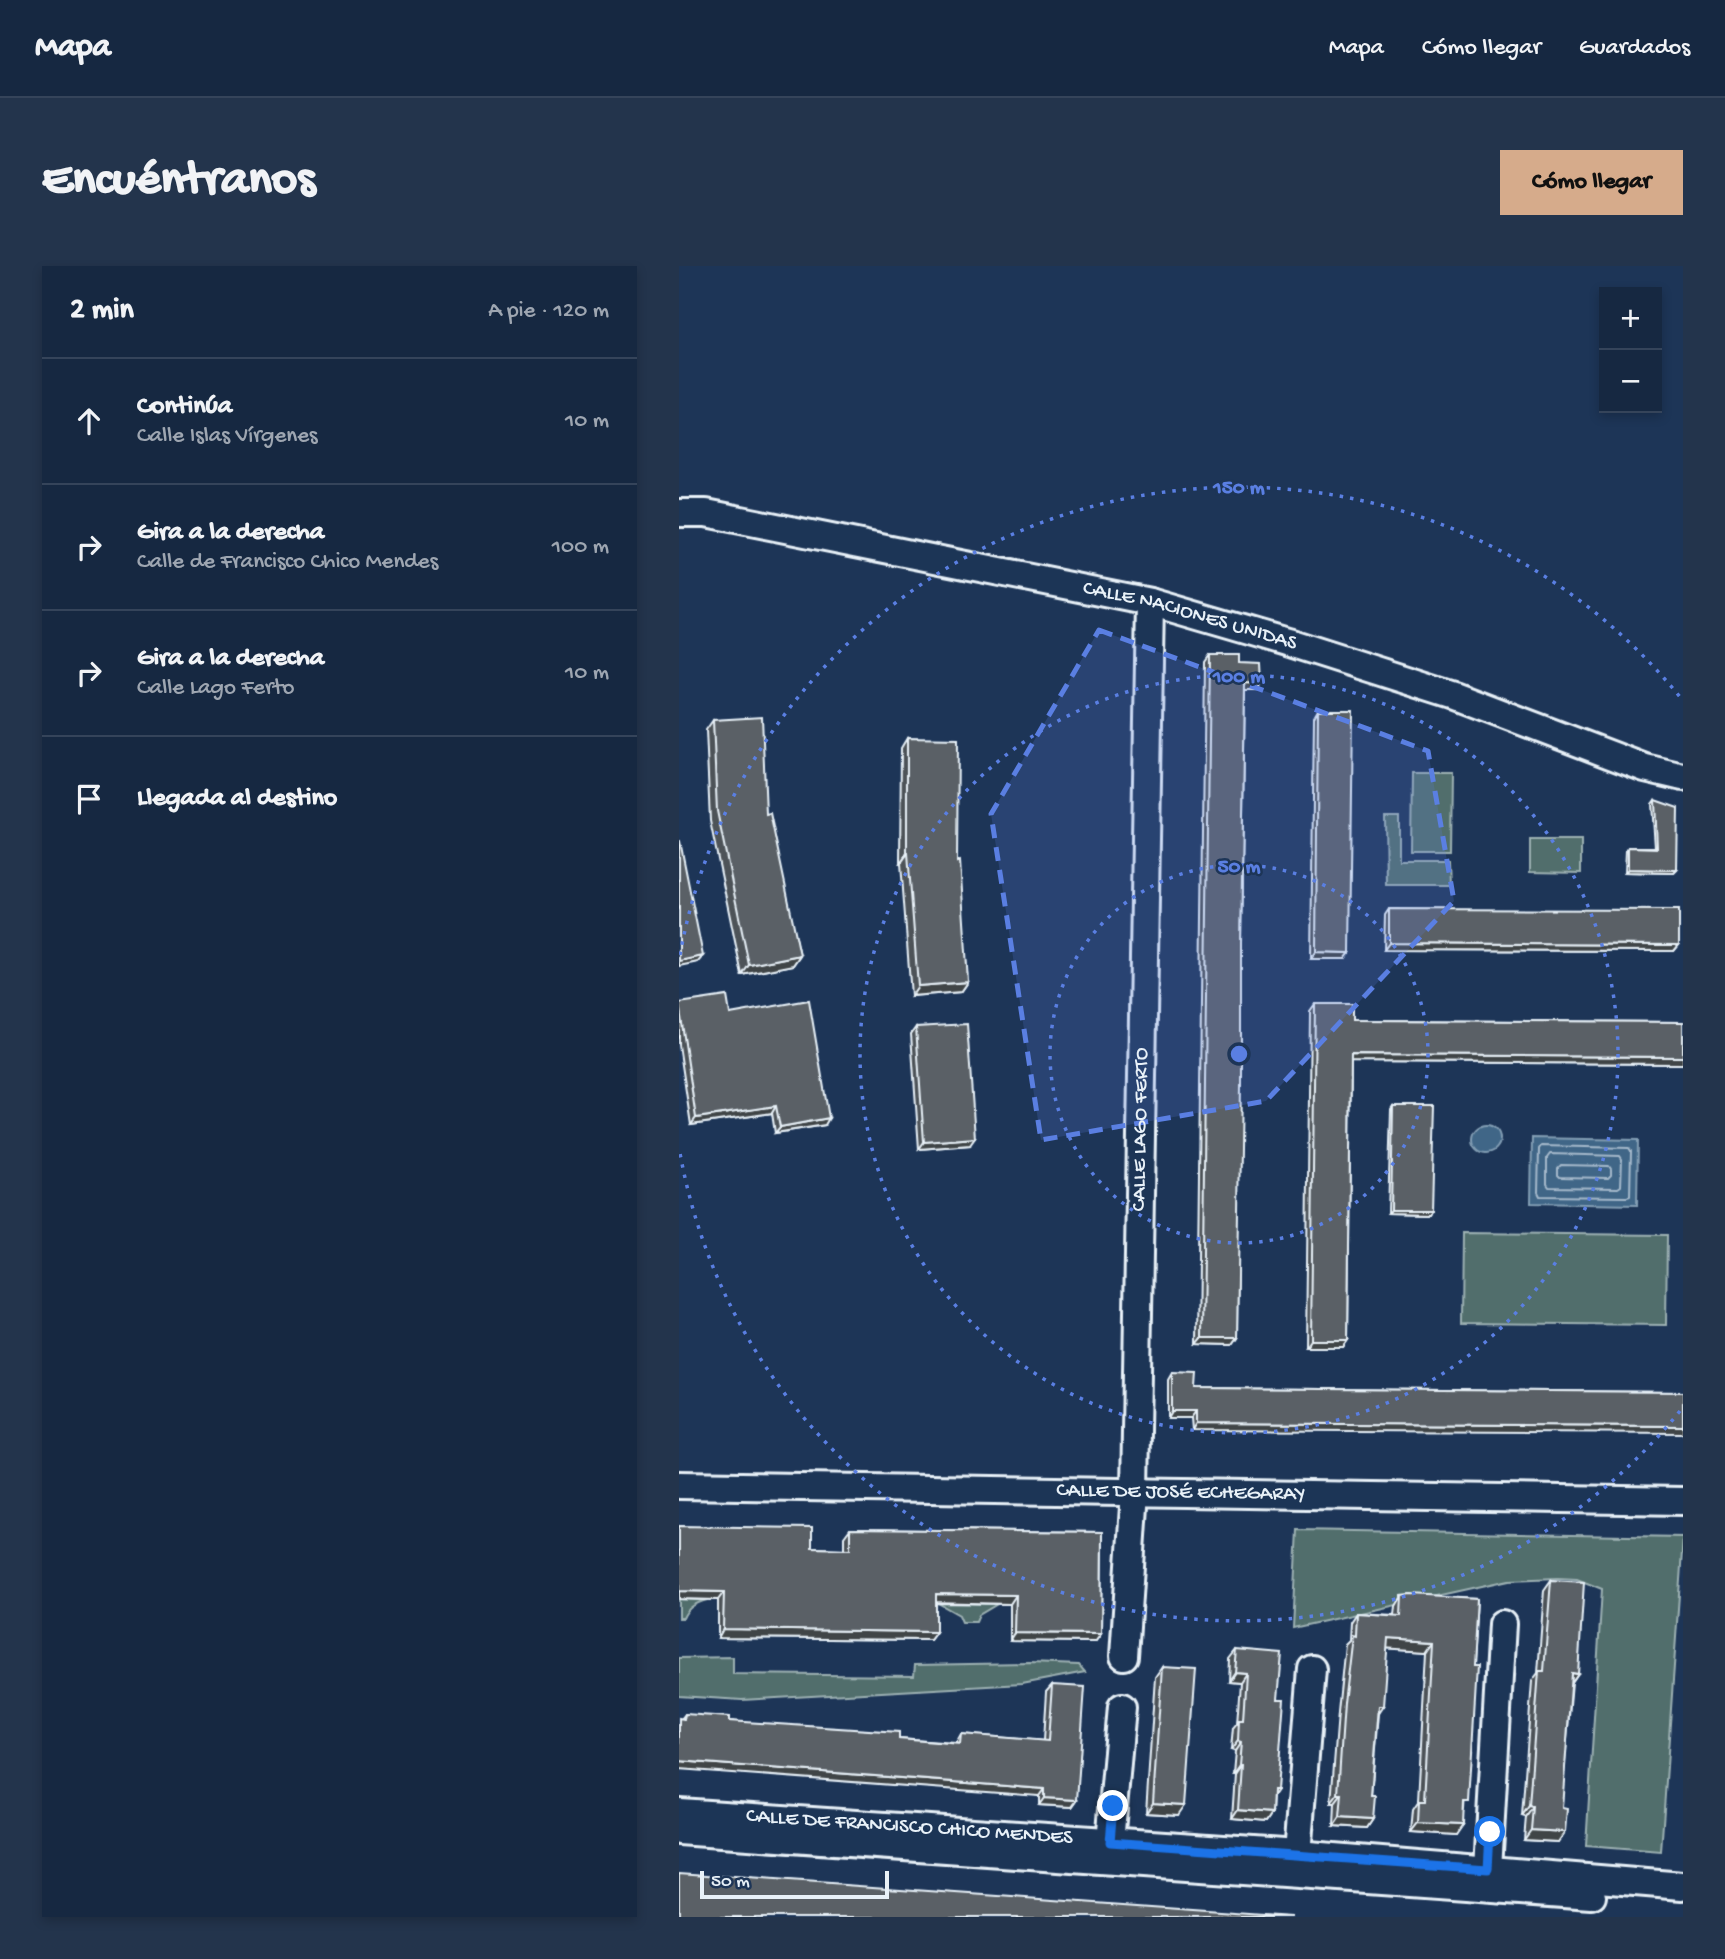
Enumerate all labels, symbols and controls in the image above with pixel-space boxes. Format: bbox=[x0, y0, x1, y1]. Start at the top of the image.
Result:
text: Mapa bbox=[35, 29, 111, 67]
text: Mapa bbox=[1329, 34, 1384, 63]
text: Cómo llegar bbox=[1422, 34, 1541, 63]
text: Guardados bbox=[1579, 34, 1690, 63]
button: Cómo llegar bbox=[1500, 150, 1683, 215]
text: Encuéntranos bbox=[42, 153, 315, 211]
map controls bbox=[1599, 287, 1662, 413]
button: + bbox=[1599, 287, 1662, 350]
text: 2 min bbox=[70, 294, 134, 329]
text: A pie · 120 m bbox=[488, 298, 609, 325]
button: − bbox=[1599, 350, 1662, 413]
text: Continúa bbox=[137, 392, 232, 423]
icon: ahead bbox=[70, 402, 108, 440]
text: 10 m bbox=[565, 408, 609, 435]
text: Calle Islas Vírgenes bbox=[137, 423, 318, 450]
text: 150 m bbox=[1212, 477, 1265, 502]
text: Gira a la derecha bbox=[137, 518, 324, 549]
icon: right bbox=[70, 528, 108, 566]
text: 100 m bbox=[552, 534, 609, 561]
text: Calle de Francisco Chico Mendes bbox=[137, 549, 438, 576]
street label: CALLE NACIONES UNIDAS bbox=[1081, 576, 1300, 657]
text: Gira a la derecha bbox=[137, 644, 324, 675]
icon: right bbox=[70, 654, 108, 692]
text: 10 m bbox=[565, 660, 609, 687]
text: 100 m bbox=[1212, 666, 1265, 691]
text: Calle Lago Ferto bbox=[137, 675, 294, 702]
icon: arrive bbox=[70, 780, 108, 818]
text: Llegada al destino bbox=[137, 784, 337, 815]
text: 50 m bbox=[1218, 856, 1261, 881]
centre of rings bbox=[1227, 1042, 1251, 1066]
street label: CALLE LAGO FERTO bbox=[1127, 1047, 1155, 1212]
street label: CALLE DE JOSÉ ECHEGARAY bbox=[1056, 1479, 1306, 1507]
route end bbox=[1097, 1790, 1128, 1821]
street label: CALLE DE FRANCISCO CHICO MENDES bbox=[745, 1804, 1074, 1851]
route start bbox=[1474, 1816, 1505, 1847]
scale bar bbox=[700, 1868, 889, 1900]
text: 50 m bbox=[711, 1871, 750, 1894]

